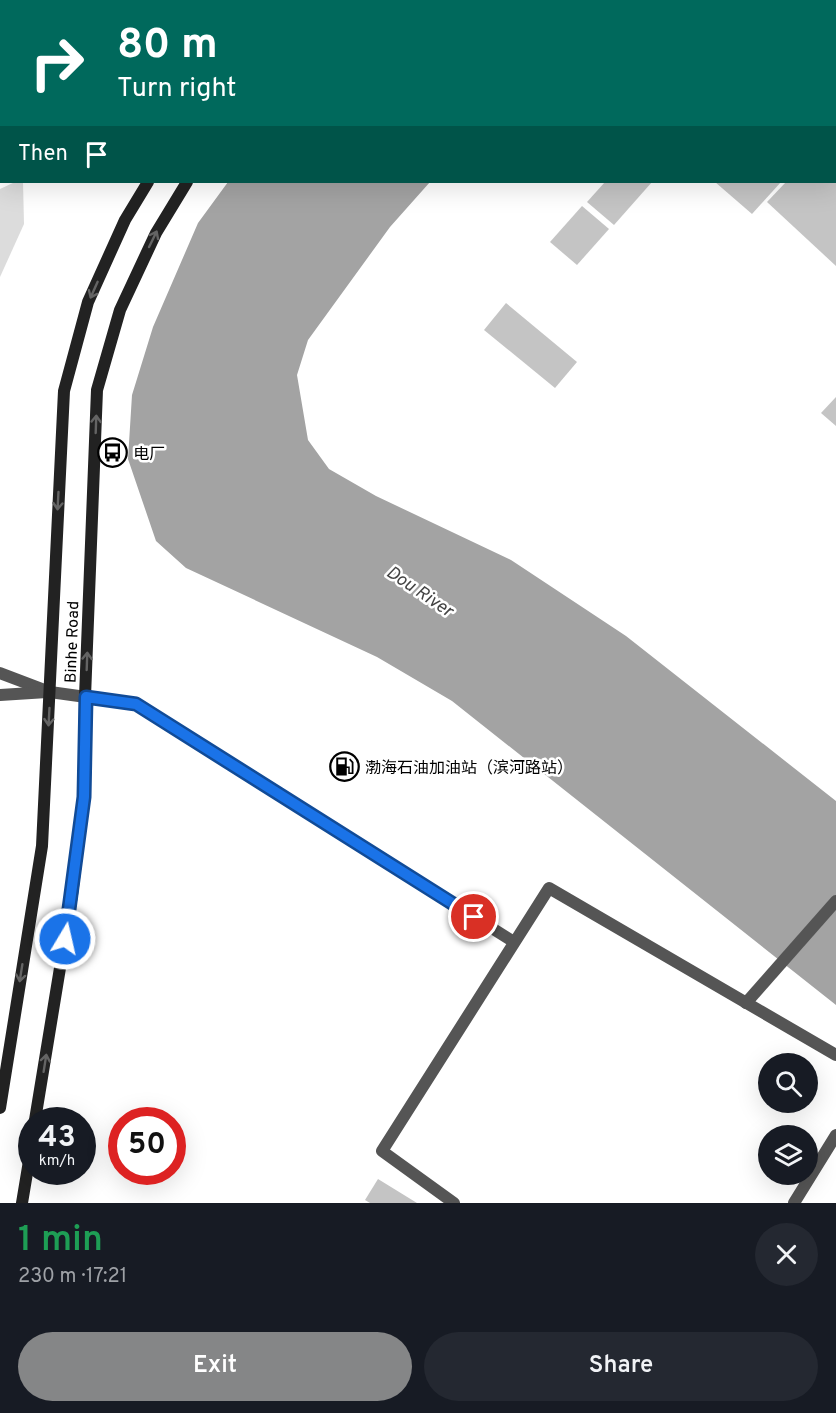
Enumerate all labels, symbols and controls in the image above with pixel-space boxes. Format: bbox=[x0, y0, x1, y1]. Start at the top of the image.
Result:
text: 80 m bbox=[117, 20, 218, 73]
icon: right bbox=[18, 24, 96, 102]
text: Turn right bbox=[117, 72, 236, 106]
icon: arrive bbox=[80, 138, 113, 171]
text: Then bbox=[18, 141, 68, 168]
one-way arrow bbox=[148, 231, 159, 249]
one-way arrow bbox=[87, 281, 98, 299]
one-way arrow bbox=[91, 414, 102, 434]
bus stop icon: 电厂 bbox=[96, 437, 128, 469]
place label: 电厂 bbox=[133, 445, 165, 465]
one-way arrow bbox=[53, 491, 64, 511]
water label: Dou River bbox=[381, 561, 459, 624]
street label: Binhe Road bbox=[62, 601, 84, 684]
one-way arrow bbox=[81, 651, 92, 671]
one-way arrow bbox=[43, 707, 54, 727]
fuel station icon: 渤海石油加油站（滨河路站） bbox=[328, 751, 360, 783]
place label: 渤海石油加油站（滨河路站） bbox=[365, 759, 573, 779]
pin bbox=[448, 891, 499, 942]
icon: arrive bbox=[457, 900, 490, 933]
position arrow bbox=[33, 907, 97, 971]
one-way arrow bbox=[16, 963, 27, 983]
one-way arrow bbox=[40, 1053, 51, 1073]
map controls bbox=[758, 1053, 818, 1185]
button: search bbox=[758, 1053, 818, 1113]
speed limit sign: 50 bbox=[108, 1107, 186, 1185]
text: 43 bbox=[38, 1120, 76, 1157]
button: layers bbox=[758, 1125, 818, 1185]
text: km/h bbox=[39, 1152, 75, 1171]
text: 1 min bbox=[18, 1218, 103, 1264]
button: close bbox=[755, 1223, 818, 1286]
text: 230 m · 17:21 bbox=[18, 1264, 127, 1290]
button: Exit bbox=[18, 1332, 412, 1401]
button: Share bbox=[424, 1332, 818, 1401]

